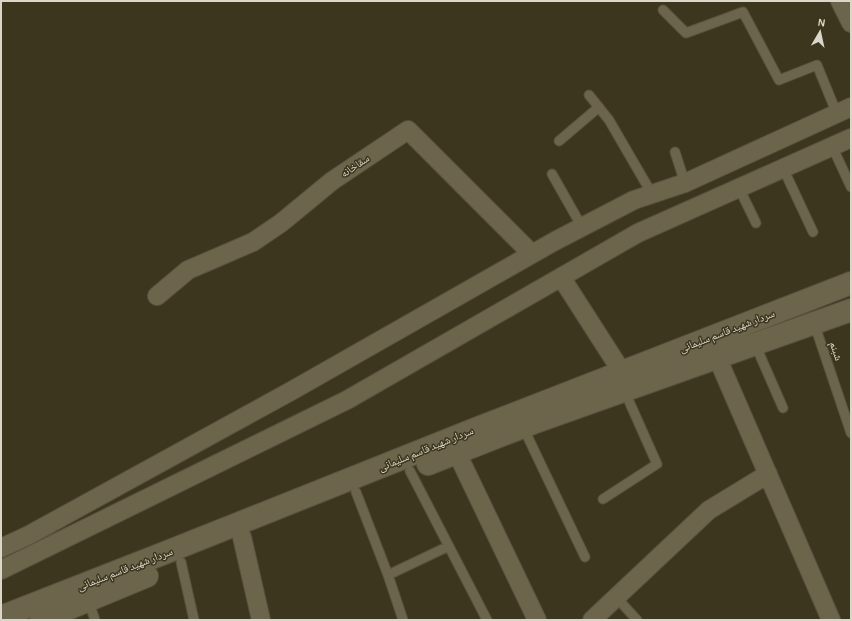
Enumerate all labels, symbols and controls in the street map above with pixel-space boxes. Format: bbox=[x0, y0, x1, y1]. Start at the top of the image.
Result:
north arrow bbox=[800, 12, 840, 52]
text: N bbox=[817, 17, 826, 29]
street label: سقاخانه bbox=[339, 152, 371, 180]
street label: سردار شهید قاسم سلیمانی bbox=[678, 308, 777, 356]
street label: شبنم bbox=[826, 340, 844, 363]
street label: سردار شهید قاسم سلیمانی bbox=[377, 425, 476, 475]
street label: سردار شهید قاسم سلیمانی bbox=[76, 546, 175, 594]

